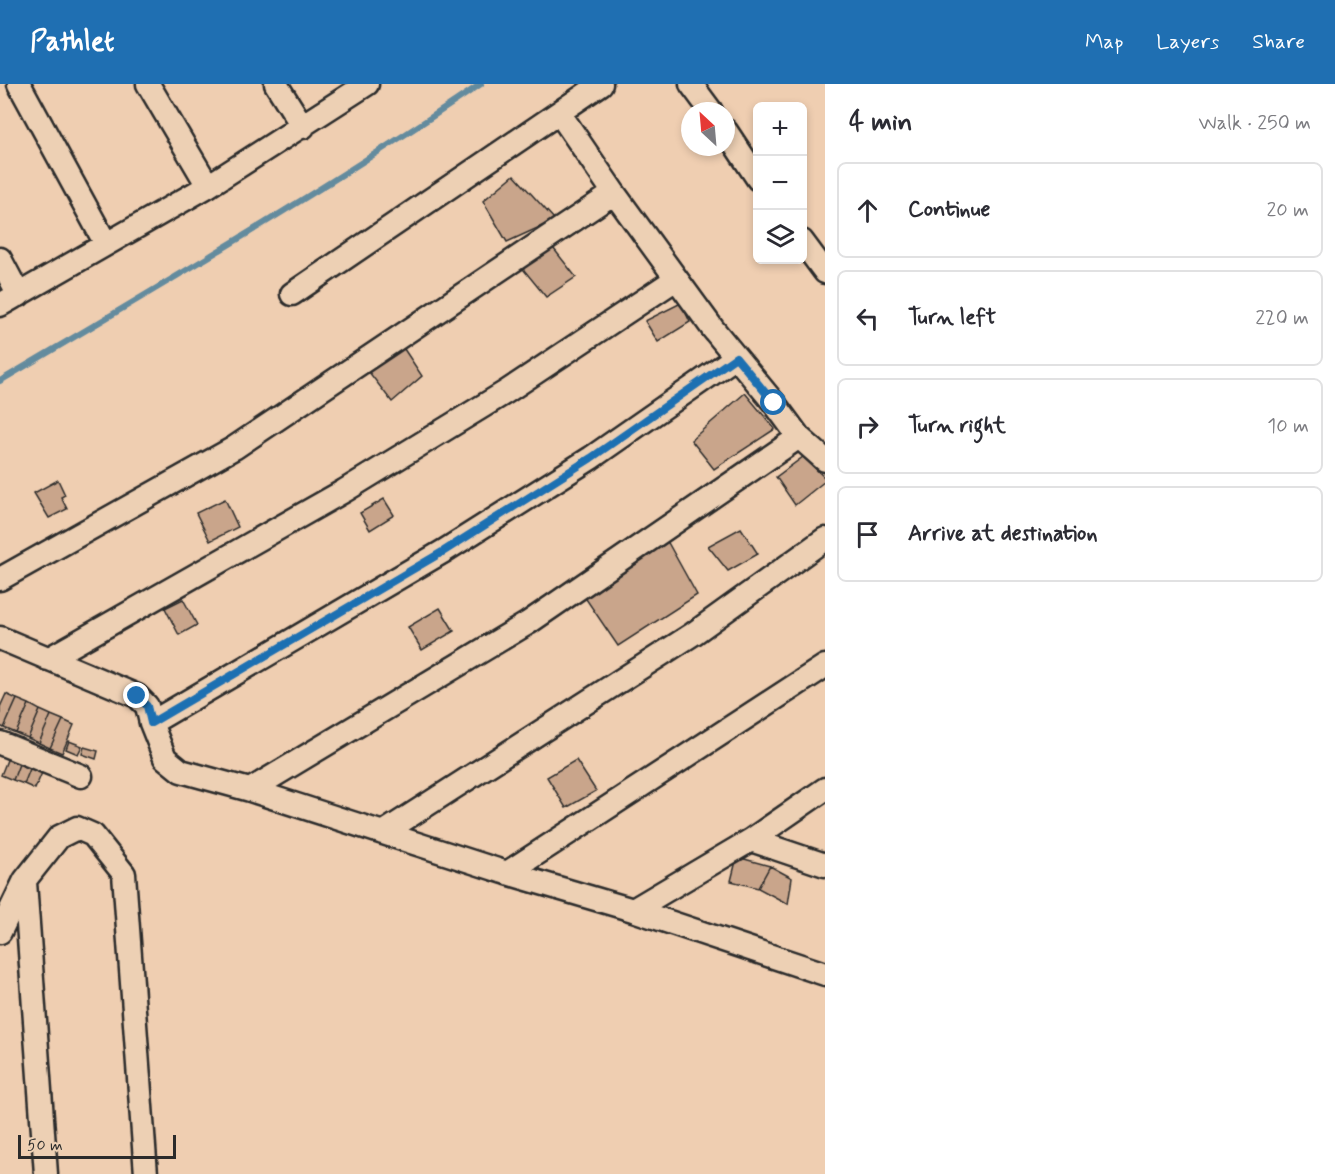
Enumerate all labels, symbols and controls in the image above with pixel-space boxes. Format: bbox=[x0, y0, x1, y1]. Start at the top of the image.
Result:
text: Pathlet bbox=[30, 24, 114, 61]
text: Map bbox=[1085, 28, 1123, 56]
text: Layers bbox=[1156, 28, 1219, 56]
text: Share bbox=[1252, 28, 1305, 56]
north arrow bbox=[681, 102, 735, 156]
map controls bbox=[753, 102, 807, 264]
button: + bbox=[753, 102, 807, 156]
text: 4 min bbox=[849, 106, 912, 140]
text: Walk · 250 m bbox=[1199, 110, 1311, 137]
button: − bbox=[753, 156, 807, 210]
icon: ahead bbox=[851, 194, 884, 227]
text: Continue bbox=[908, 196, 990, 224]
text: 20 m bbox=[1266, 197, 1309, 224]
button: layers bbox=[753, 210, 807, 264]
icon: left bbox=[851, 302, 884, 335]
text: Turn left bbox=[908, 304, 996, 332]
text: 220 m bbox=[1255, 305, 1309, 332]
route start bbox=[760, 389, 786, 415]
icon: right bbox=[851, 410, 884, 443]
text: Turn right bbox=[908, 412, 1006, 440]
text: 10 m bbox=[1267, 413, 1309, 440]
icon: arrive bbox=[851, 518, 884, 551]
text: Arrive at destination bbox=[908, 520, 1098, 548]
route end bbox=[123, 682, 149, 708]
scale bar bbox=[18, 1132, 176, 1160]
text: 50 m bbox=[27, 1135, 63, 1156]

